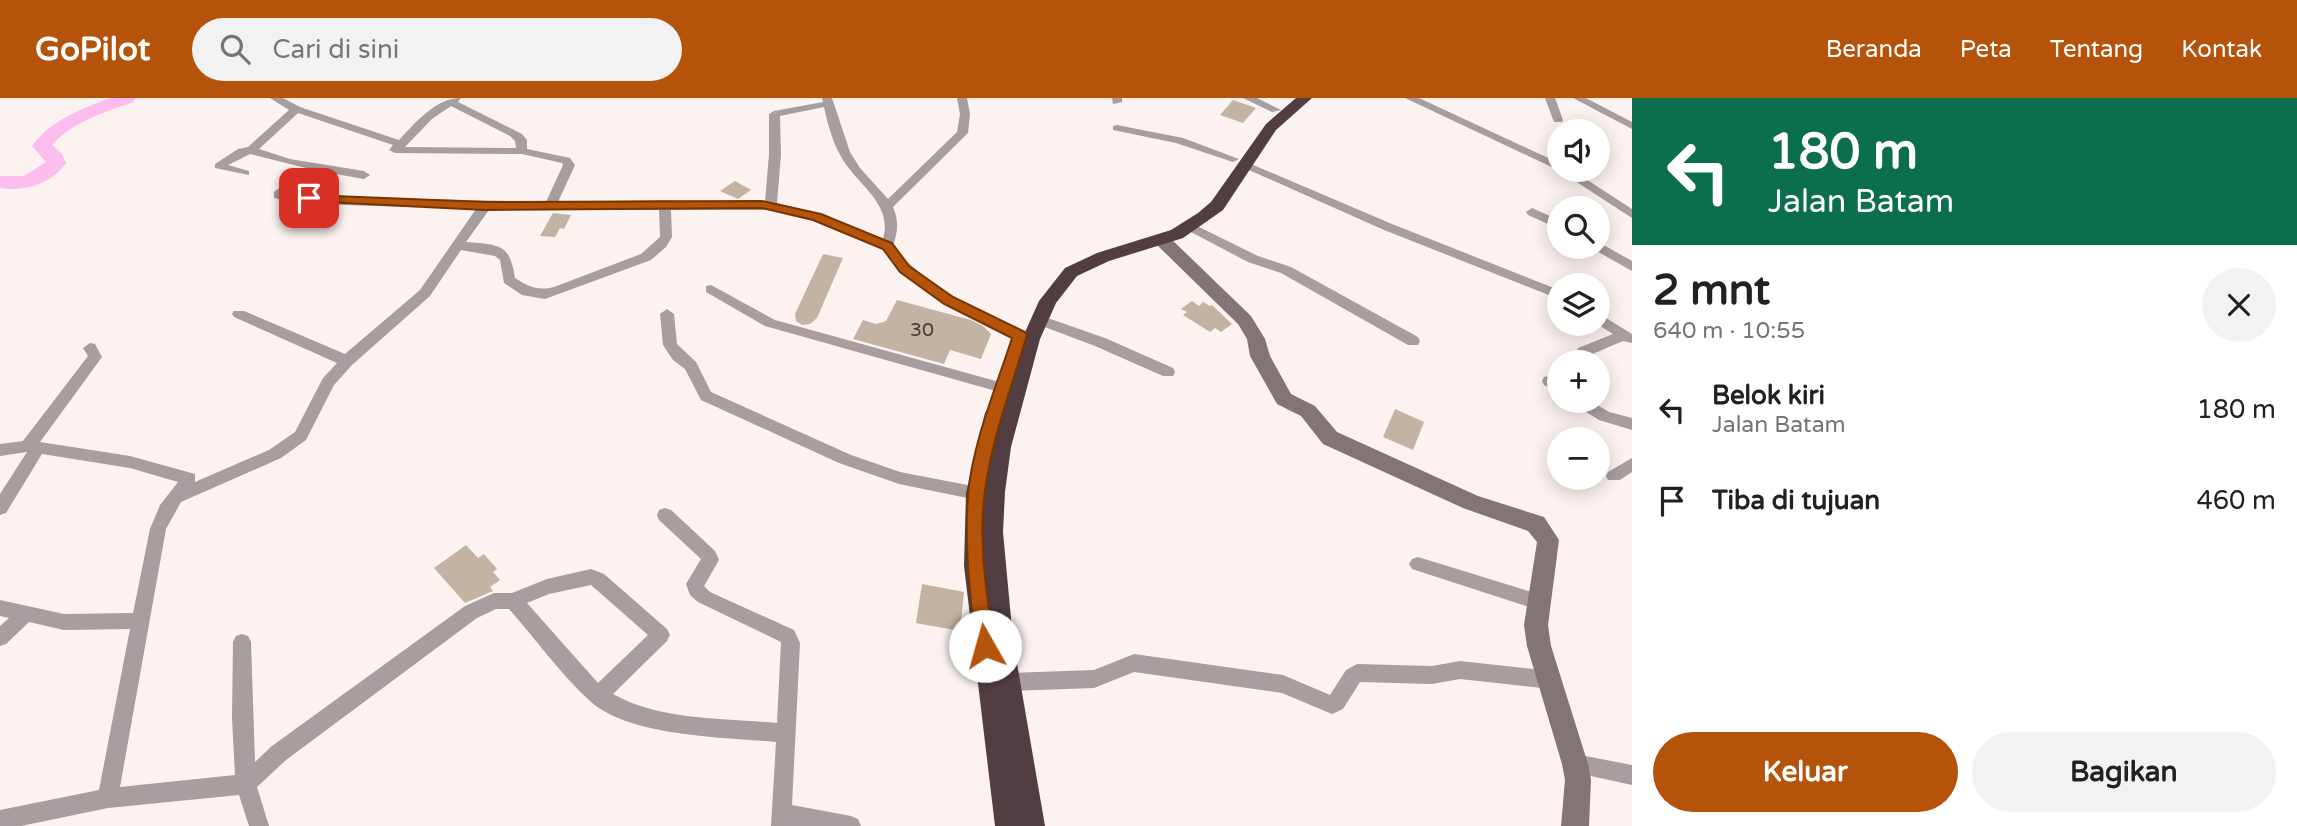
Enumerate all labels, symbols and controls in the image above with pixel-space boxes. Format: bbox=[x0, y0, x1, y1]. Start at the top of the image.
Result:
search box bbox=[192, 18, 682, 81]
text: GoPilot bbox=[35, 30, 150, 69]
icon: search bbox=[216, 30, 254, 68]
text: Cari di sini bbox=[272, 34, 399, 65]
text: Beranda bbox=[1826, 35, 1922, 64]
text: Peta bbox=[1960, 35, 2012, 64]
text: Tentang bbox=[2050, 35, 2143, 64]
text: Kontak bbox=[2181, 35, 2262, 64]
map controls bbox=[1547, 119, 1610, 490]
button: sound bbox=[1547, 119, 1610, 182]
text: 180 m bbox=[1768, 123, 1918, 182]
icon: left bbox=[1653, 126, 1744, 217]
pin bbox=[279, 168, 339, 228]
icon: arrive bbox=[290, 179, 328, 217]
text: Jalan Batam bbox=[1768, 183, 1954, 221]
button: search bbox=[1547, 196, 1610, 259]
text: 2 mnt bbox=[1653, 265, 1770, 316]
button: close bbox=[2202, 268, 2276, 342]
button: layers bbox=[1547, 273, 1610, 336]
text: 640 m · 10:55 bbox=[1653, 317, 1805, 345]
house number: 30 bbox=[910, 319, 934, 341]
button: + bbox=[1547, 350, 1610, 413]
text: Belok kiri bbox=[1712, 380, 1825, 411]
icon: left bbox=[1653, 391, 1691, 429]
text: 180 m bbox=[2196, 394, 2276, 425]
text: Jalan Batam bbox=[1712, 411, 1846, 439]
button: − bbox=[1547, 427, 1610, 490]
icon: arrive bbox=[1653, 482, 1691, 520]
text: Tiba di tujuan bbox=[1712, 485, 1880, 516]
text: 460 m bbox=[2196, 485, 2276, 516]
position arrow bbox=[948, 609, 1022, 683]
button: Keluar bbox=[1653, 732, 1958, 812]
button: Bagikan bbox=[1972, 732, 2276, 812]

